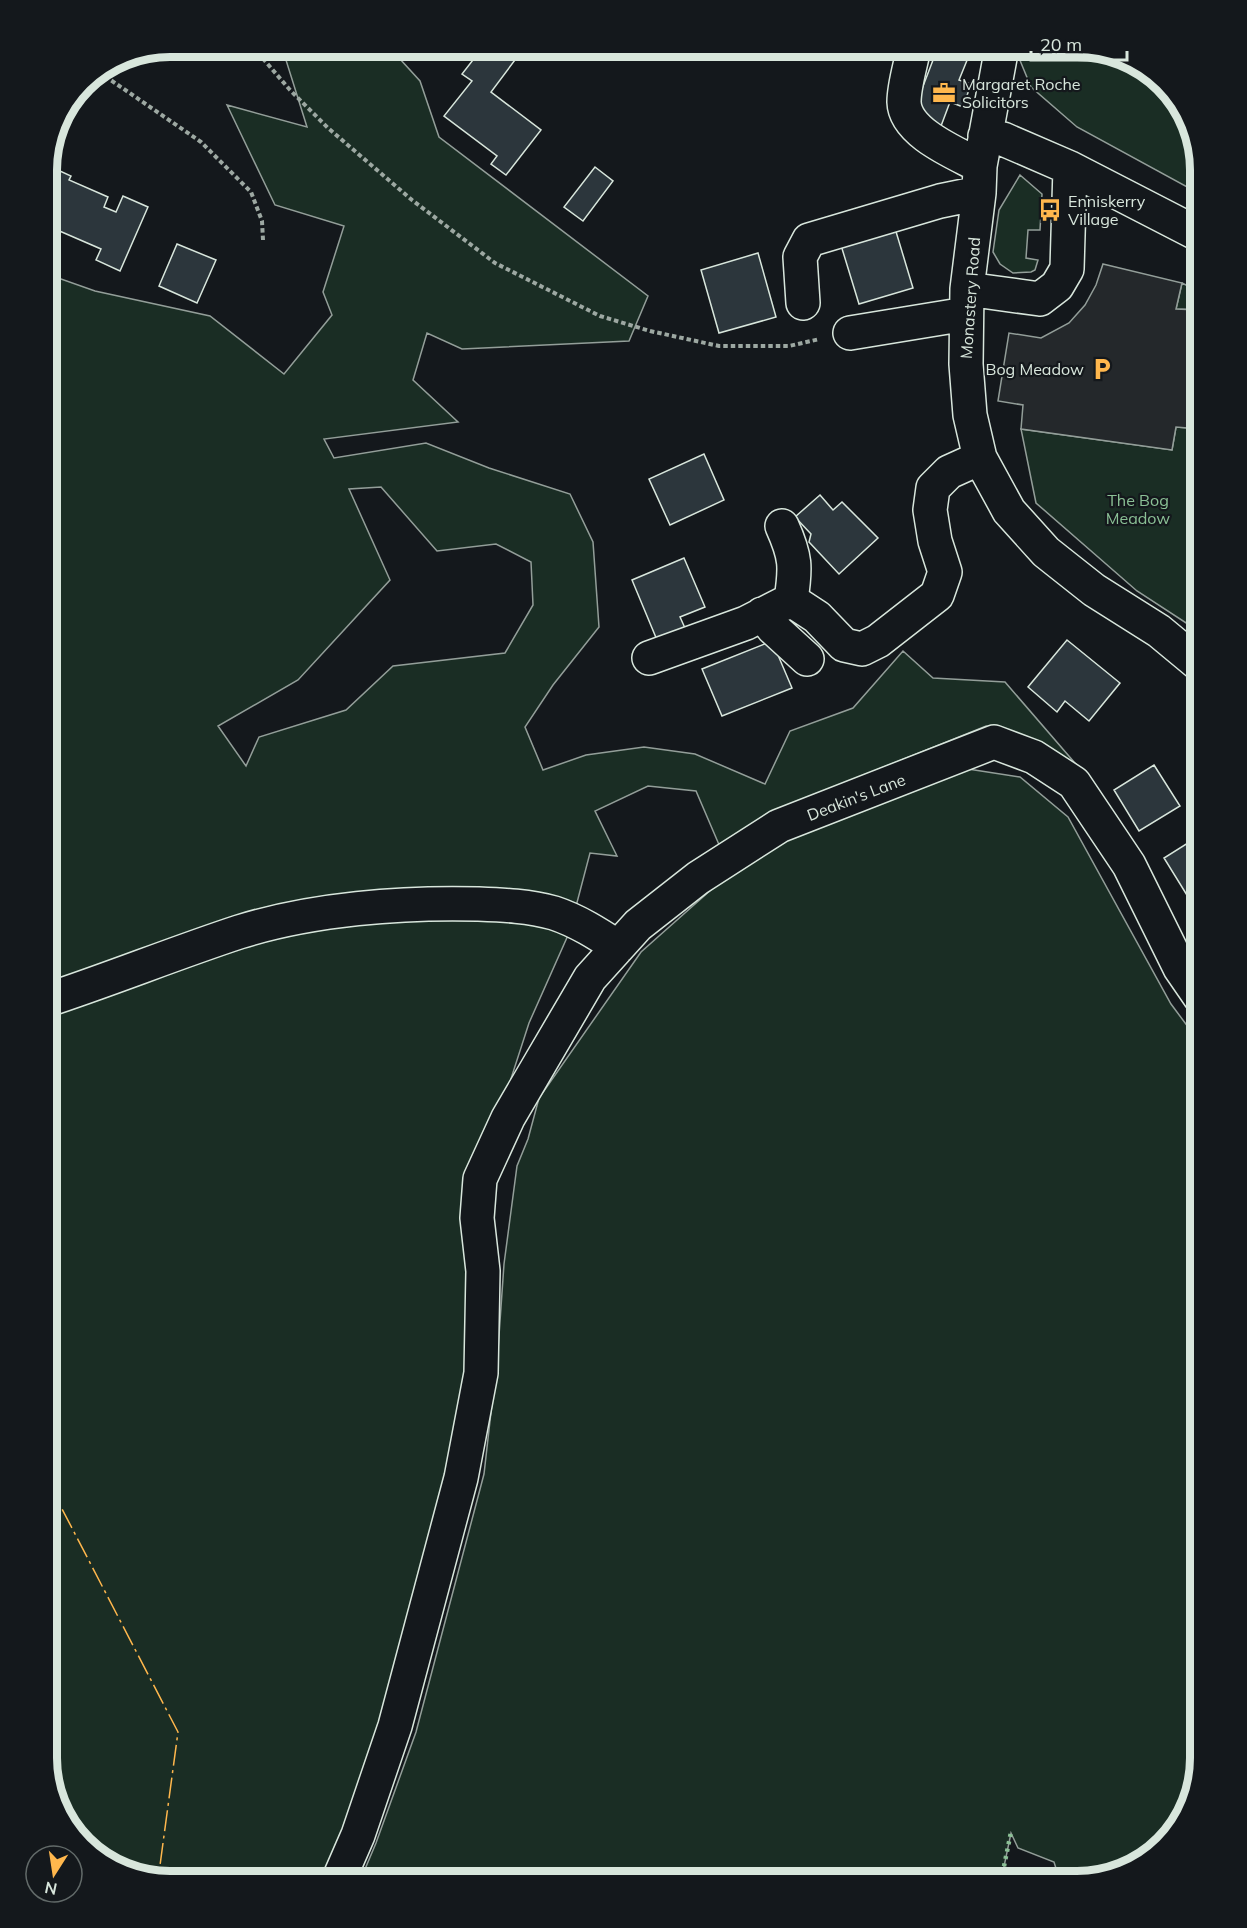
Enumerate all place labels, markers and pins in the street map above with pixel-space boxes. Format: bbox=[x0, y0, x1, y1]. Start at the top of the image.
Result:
place label: Margaret Roche Solicitors bbox=[962, 74, 1081, 112]
office icon: Margaret Roche Solicitors bbox=[931, 80, 957, 106]
place label: Enniskerry Village bbox=[1068, 191, 1146, 229]
bus stop icon: Enniskerry Village bbox=[1037, 197, 1063, 223]
parking icon: Bog Meadow bbox=[1089, 356, 1115, 382]
place label: Bog Meadow bbox=[986, 359, 1084, 379]

